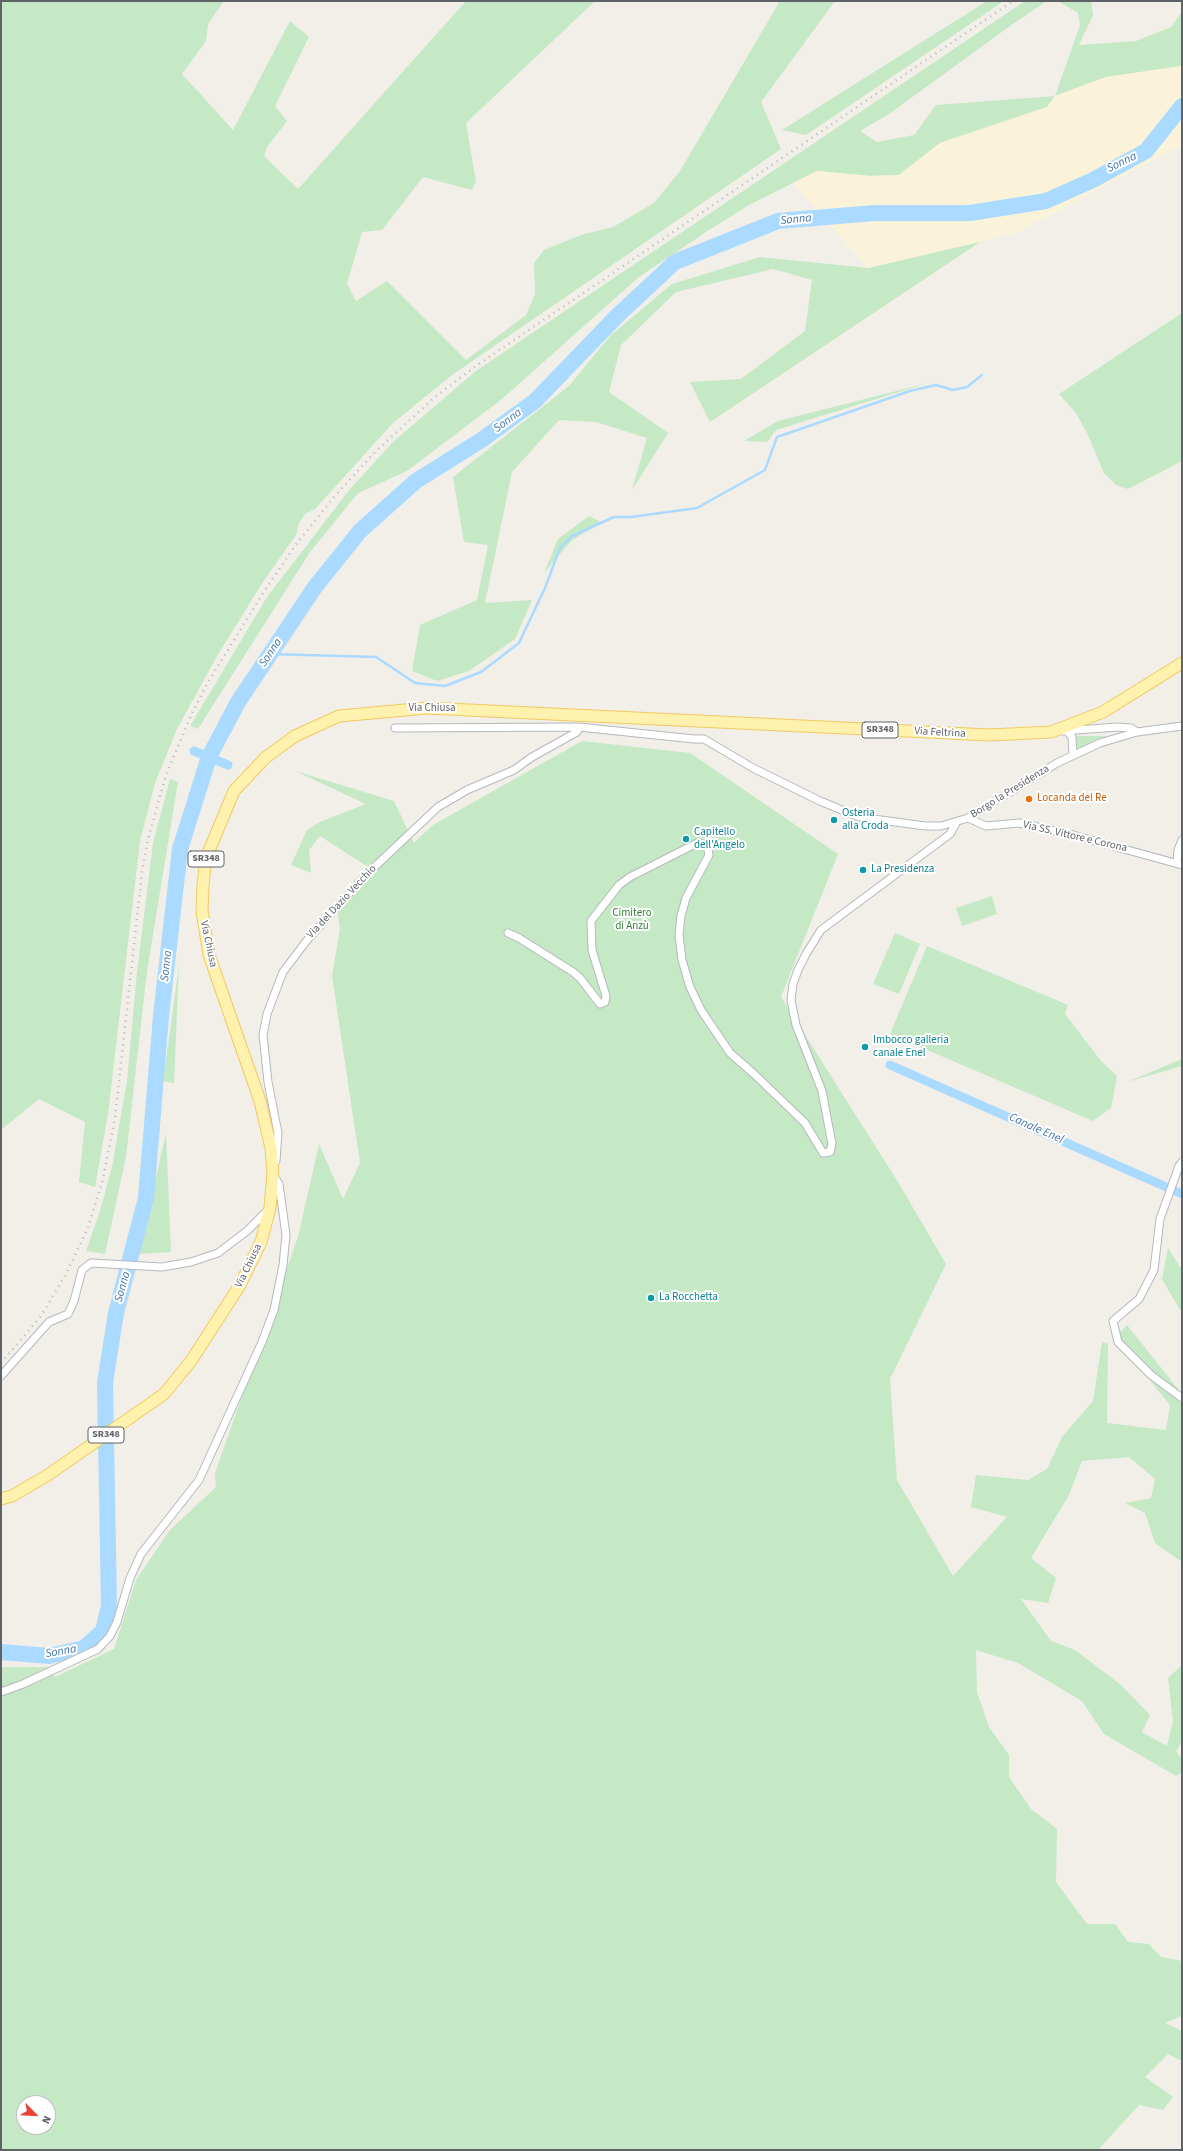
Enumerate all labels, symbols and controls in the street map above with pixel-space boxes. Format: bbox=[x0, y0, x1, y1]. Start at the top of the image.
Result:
water label: Sonna bbox=[1105, 150, 1139, 176]
water label: Sonna bbox=[780, 211, 812, 229]
water label: Sonna bbox=[491, 406, 525, 436]
water label: Sonna bbox=[256, 636, 286, 670]
street label: Via Chiusa bbox=[408, 702, 456, 716]
road number: SR348 bbox=[862, 722, 898, 738]
street label: Via Feltrina bbox=[914, 725, 966, 741]
street label: Borgo la Presidenza bbox=[968, 762, 1052, 822]
place label: Locanda del Re bbox=[1037, 792, 1107, 806]
marker: Locanda del Re bbox=[1024, 794, 1034, 804]
place label: Osteria alla Croda bbox=[842, 807, 888, 833]
marker: Osteria alla Croda bbox=[829, 815, 839, 825]
street label: Via SS. Vittore e Corona bbox=[1022, 819, 1128, 855]
place label: Capitello dell'Angelo bbox=[694, 826, 745, 852]
marker: Capitello dell'Angelo bbox=[681, 834, 691, 844]
road number: SR348 bbox=[188, 851, 224, 867]
street label: Via del Dazio Vecchio bbox=[304, 862, 380, 942]
place label: La Presidenza bbox=[871, 863, 934, 877]
marker: La Presidenza bbox=[858, 865, 868, 875]
park label: Cimitero di Anzù bbox=[612, 907, 652, 933]
street label: Via Chiusa bbox=[197, 920, 219, 968]
water label: Sonna bbox=[158, 950, 176, 982]
place label: Imbocco galleria canale Enel bbox=[873, 1034, 949, 1060]
marker: Imbocco galleria canale Enel bbox=[860, 1042, 870, 1052]
water label: Canale Enel bbox=[1007, 1111, 1065, 1147]
street label: Via Chiusa bbox=[233, 1242, 265, 1290]
water label: Sonna bbox=[112, 1270, 134, 1304]
place label: La Rocchetta bbox=[659, 1291, 718, 1305]
marker: La Rocchetta bbox=[646, 1293, 656, 1303]
road number: SR348 bbox=[88, 1427, 124, 1443]
water label: Sonna bbox=[44, 1642, 78, 1662]
north arrow bbox=[16, 2095, 56, 2135]
text: N bbox=[38, 2113, 55, 2126]

